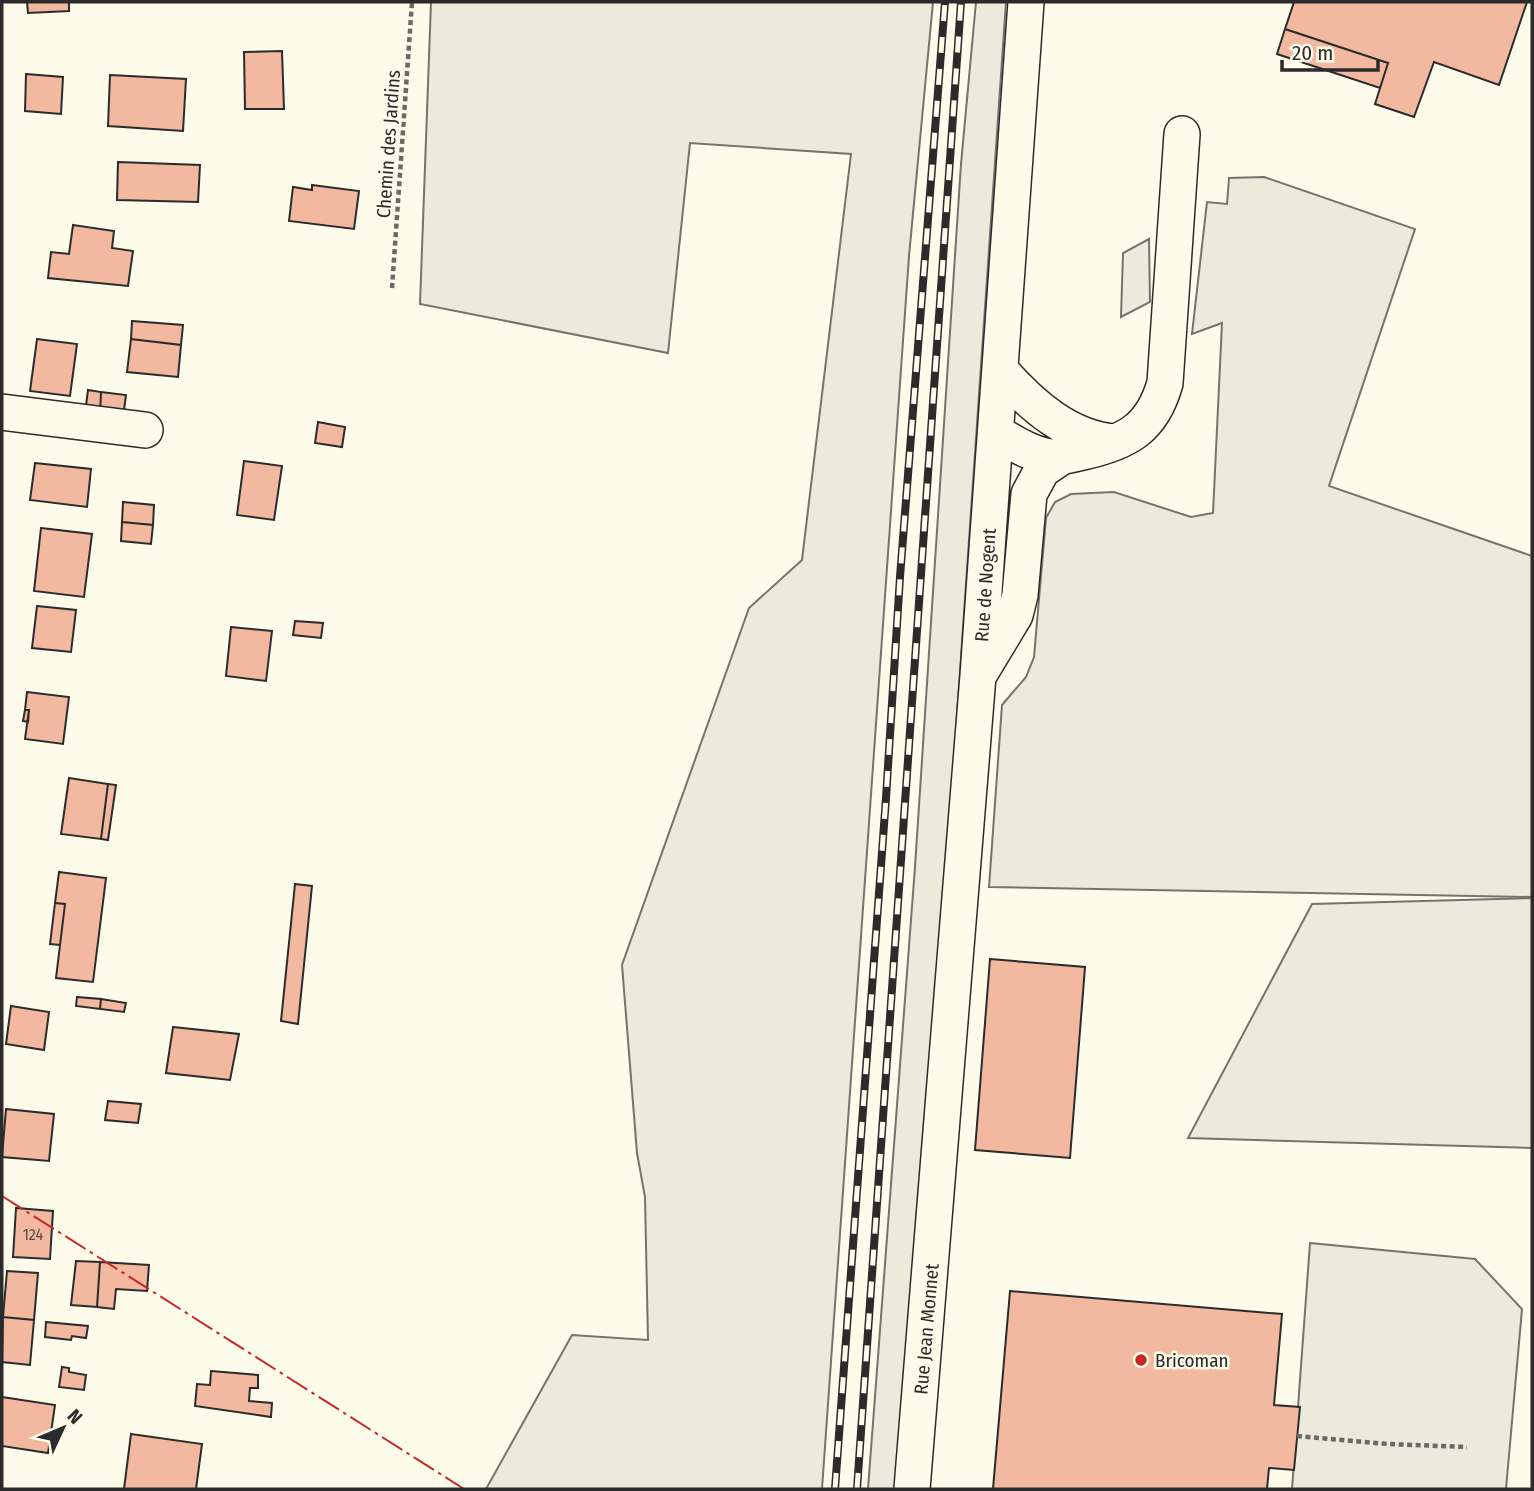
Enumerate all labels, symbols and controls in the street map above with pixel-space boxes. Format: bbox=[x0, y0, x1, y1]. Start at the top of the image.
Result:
scale bar bbox=[1282, 28, 1378, 72]
text: 20 m bbox=[1292, 40, 1333, 66]
street label: Chemin des Jardins bbox=[372, 69, 405, 219]
street label: Rue de Nogent bbox=[970, 527, 1001, 643]
house number: 124 bbox=[23, 1225, 44, 1244]
street label: Rue Jean Monnet bbox=[909, 1262, 944, 1396]
place label: Bricoman bbox=[1155, 1349, 1229, 1372]
marker: Bricoman bbox=[1133, 1352, 1149, 1368]
north arrow bbox=[28, 1393, 98, 1463]
text: N bbox=[63, 1404, 87, 1429]

